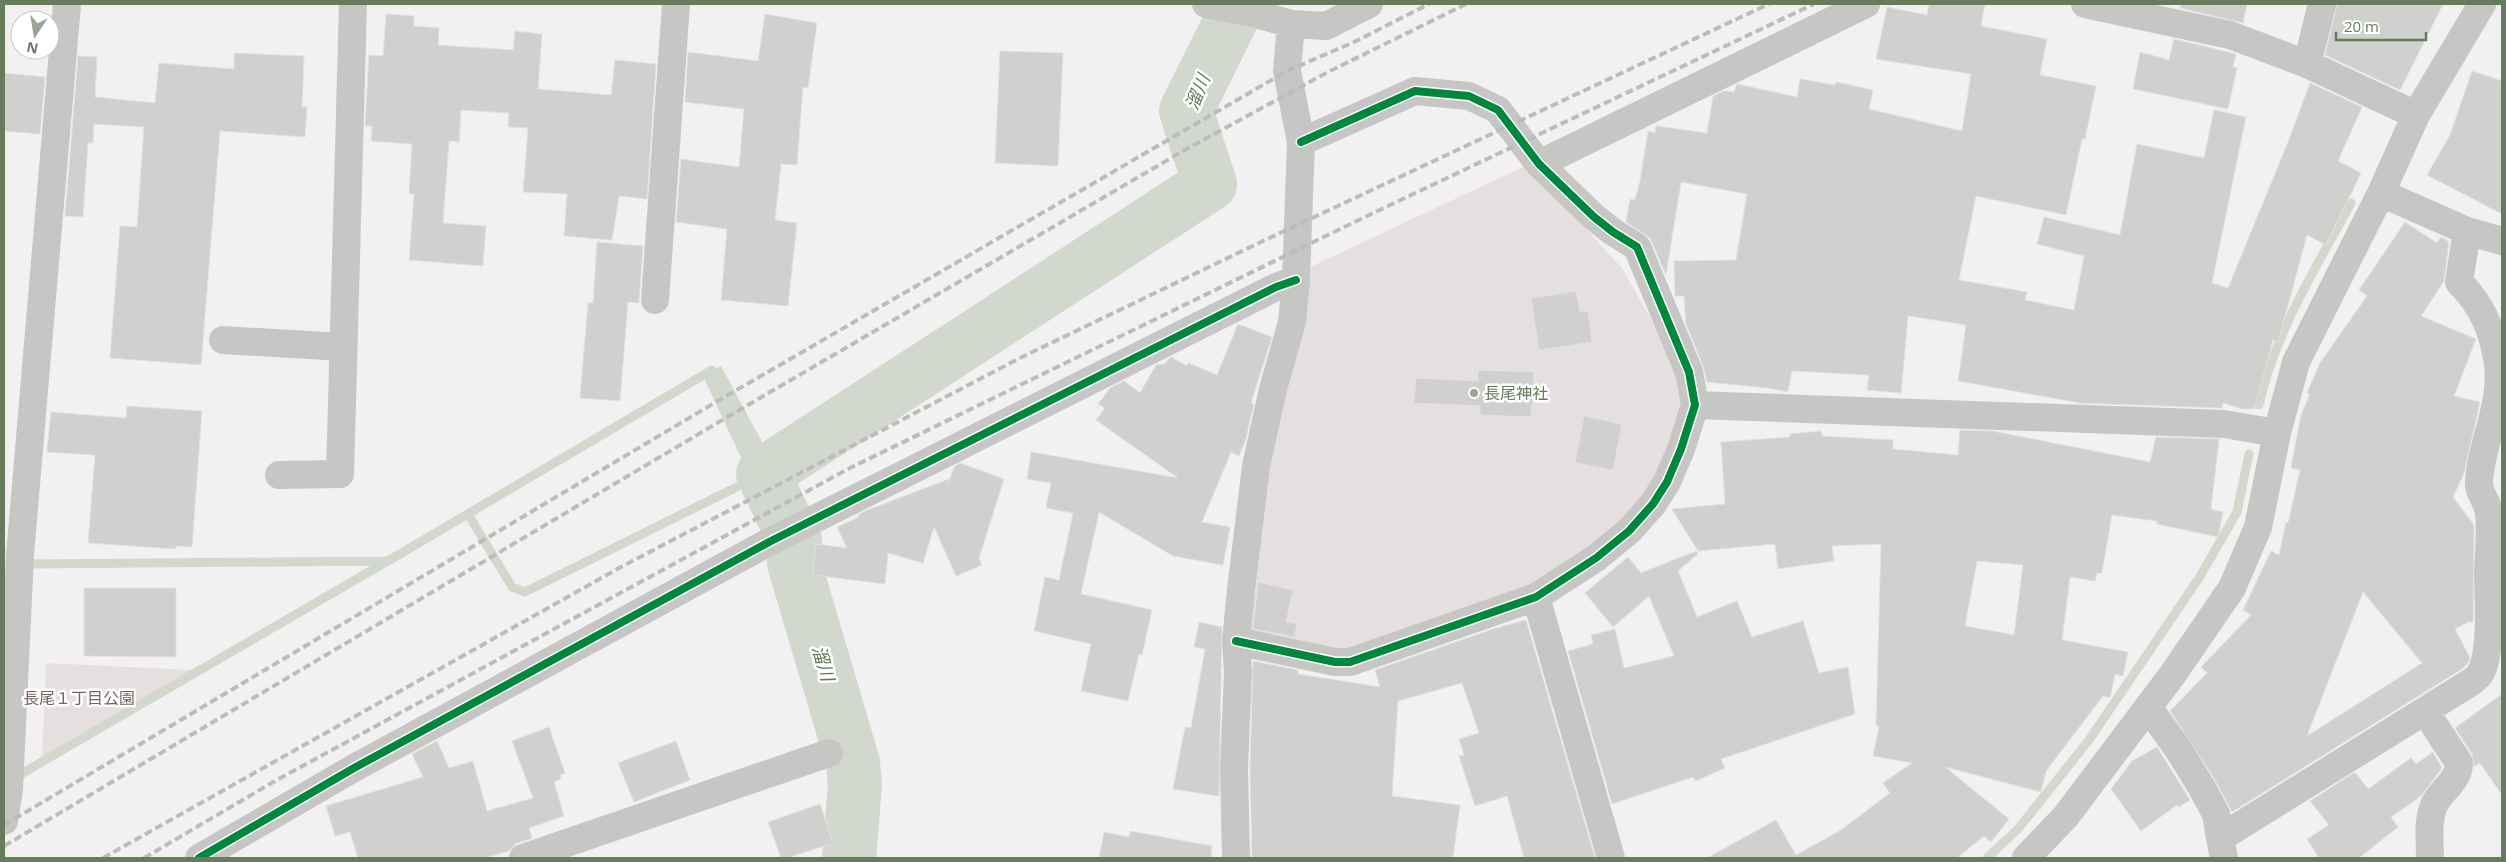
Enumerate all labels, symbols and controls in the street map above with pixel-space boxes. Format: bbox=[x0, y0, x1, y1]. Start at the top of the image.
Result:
north arrow bbox=[10, 10, 60, 60]
scale bar bbox=[2336, 10, 2426, 42]
text: 20 m bbox=[2344, 16, 2379, 36]
text: N bbox=[25, 38, 40, 59]
water label: 溜川 bbox=[1179, 69, 1216, 113]
place label: 長尾神社 bbox=[1484, 382, 1548, 404]
marker: 長尾神社 bbox=[1468, 387, 1480, 399]
water label: 溜川 bbox=[808, 642, 841, 686]
park label: 長尾１丁目公園 bbox=[23, 687, 135, 709]

